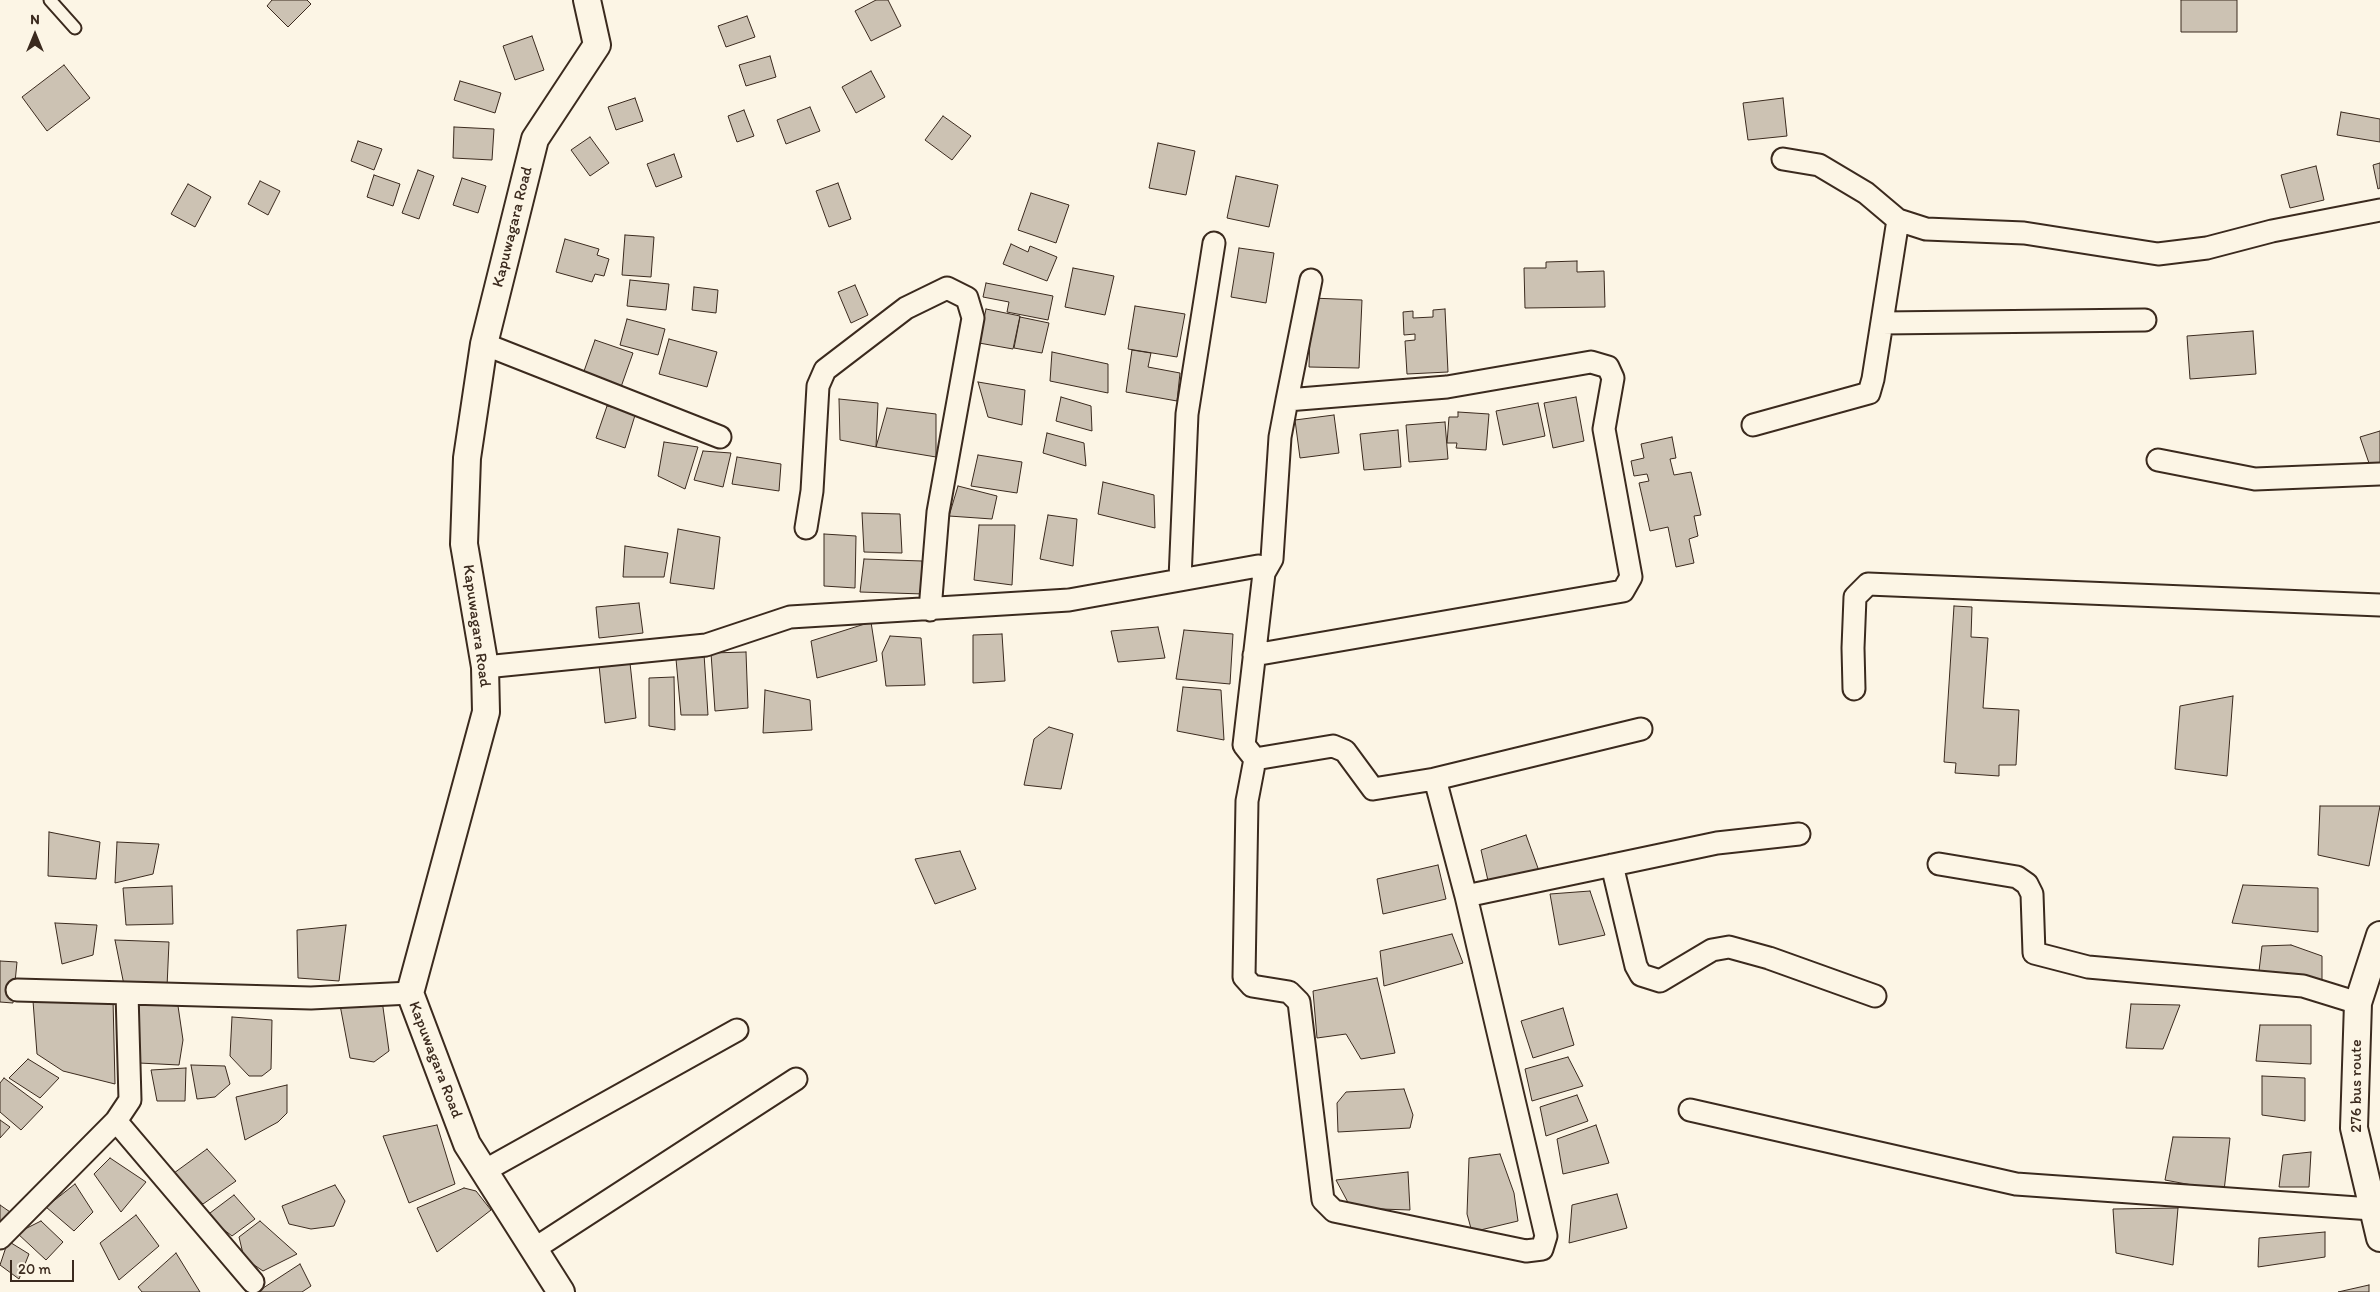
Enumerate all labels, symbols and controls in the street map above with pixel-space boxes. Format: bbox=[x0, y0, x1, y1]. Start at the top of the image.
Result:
north arrow bbox=[10, 10, 60, 60]
text: N bbox=[30, 11, 40, 28]
street label: Kapuwagara Road bbox=[489, 165, 537, 289]
street label: Kapuwagara Road bbox=[458, 563, 494, 689]
street label: Kapuwagara Road bbox=[404, 999, 466, 1121]
street label: 276 bus route bbox=[2347, 1039, 2367, 1133]
scale bar bbox=[12, 1250, 76, 1282]
text: 20 m bbox=[18, 1260, 51, 1278]

